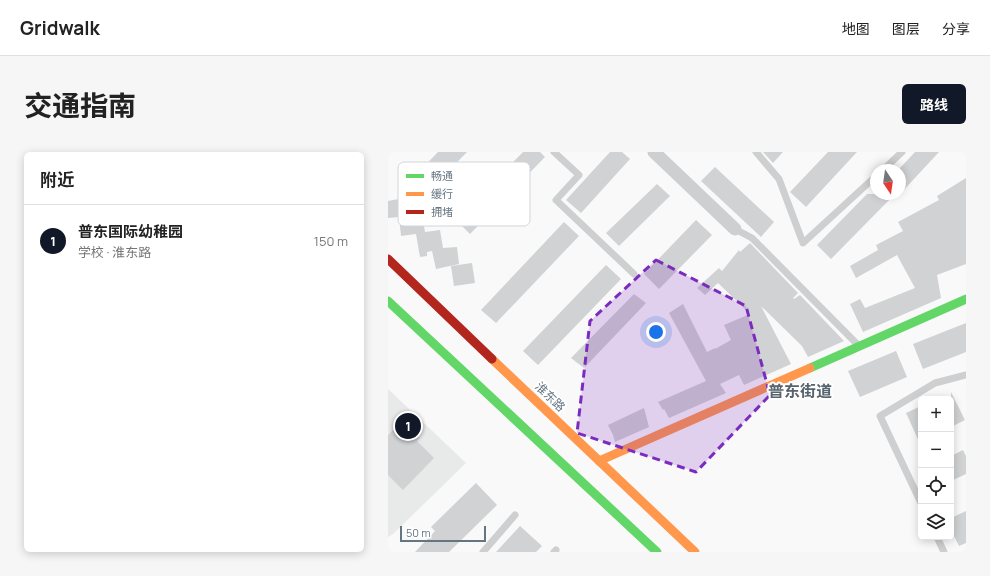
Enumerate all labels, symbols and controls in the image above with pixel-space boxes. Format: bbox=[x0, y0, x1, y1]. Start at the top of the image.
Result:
text: Gridwalk bbox=[20, 15, 100, 41]
text: 地图 bbox=[842, 19, 870, 38]
text: 图层 bbox=[892, 19, 920, 38]
text: 分享 bbox=[942, 19, 970, 38]
button: 路线 bbox=[902, 84, 966, 124]
text: 交通指南 bbox=[24, 86, 136, 124]
legend bbox=[398, 162, 530, 226]
north arrow bbox=[870, 164, 906, 200]
text: 附近 bbox=[40, 168, 74, 191]
text: 畅通 bbox=[431, 168, 453, 183]
text: 缓行 bbox=[431, 186, 453, 201]
text: 拥堵 bbox=[431, 204, 453, 219]
text: 普东国际幼稚园 bbox=[78, 221, 183, 242]
text: 1 bbox=[50, 232, 56, 250]
text: 150 m bbox=[314, 232, 348, 250]
text: 学校 · 淮东路 bbox=[78, 243, 151, 261]
your location bbox=[646, 322, 666, 342]
street label: 淮东路 bbox=[531, 378, 569, 415]
district label: 普东街道 bbox=[768, 380, 832, 402]
map controls bbox=[918, 396, 954, 540]
button: + bbox=[918, 396, 954, 432]
pin: 1 bbox=[395, 411, 421, 441]
button: − bbox=[918, 432, 954, 468]
button: locate bbox=[918, 468, 954, 504]
button: layers bbox=[918, 504, 954, 540]
scale bar bbox=[400, 524, 486, 543]
text: 50 m bbox=[406, 525, 431, 540]

